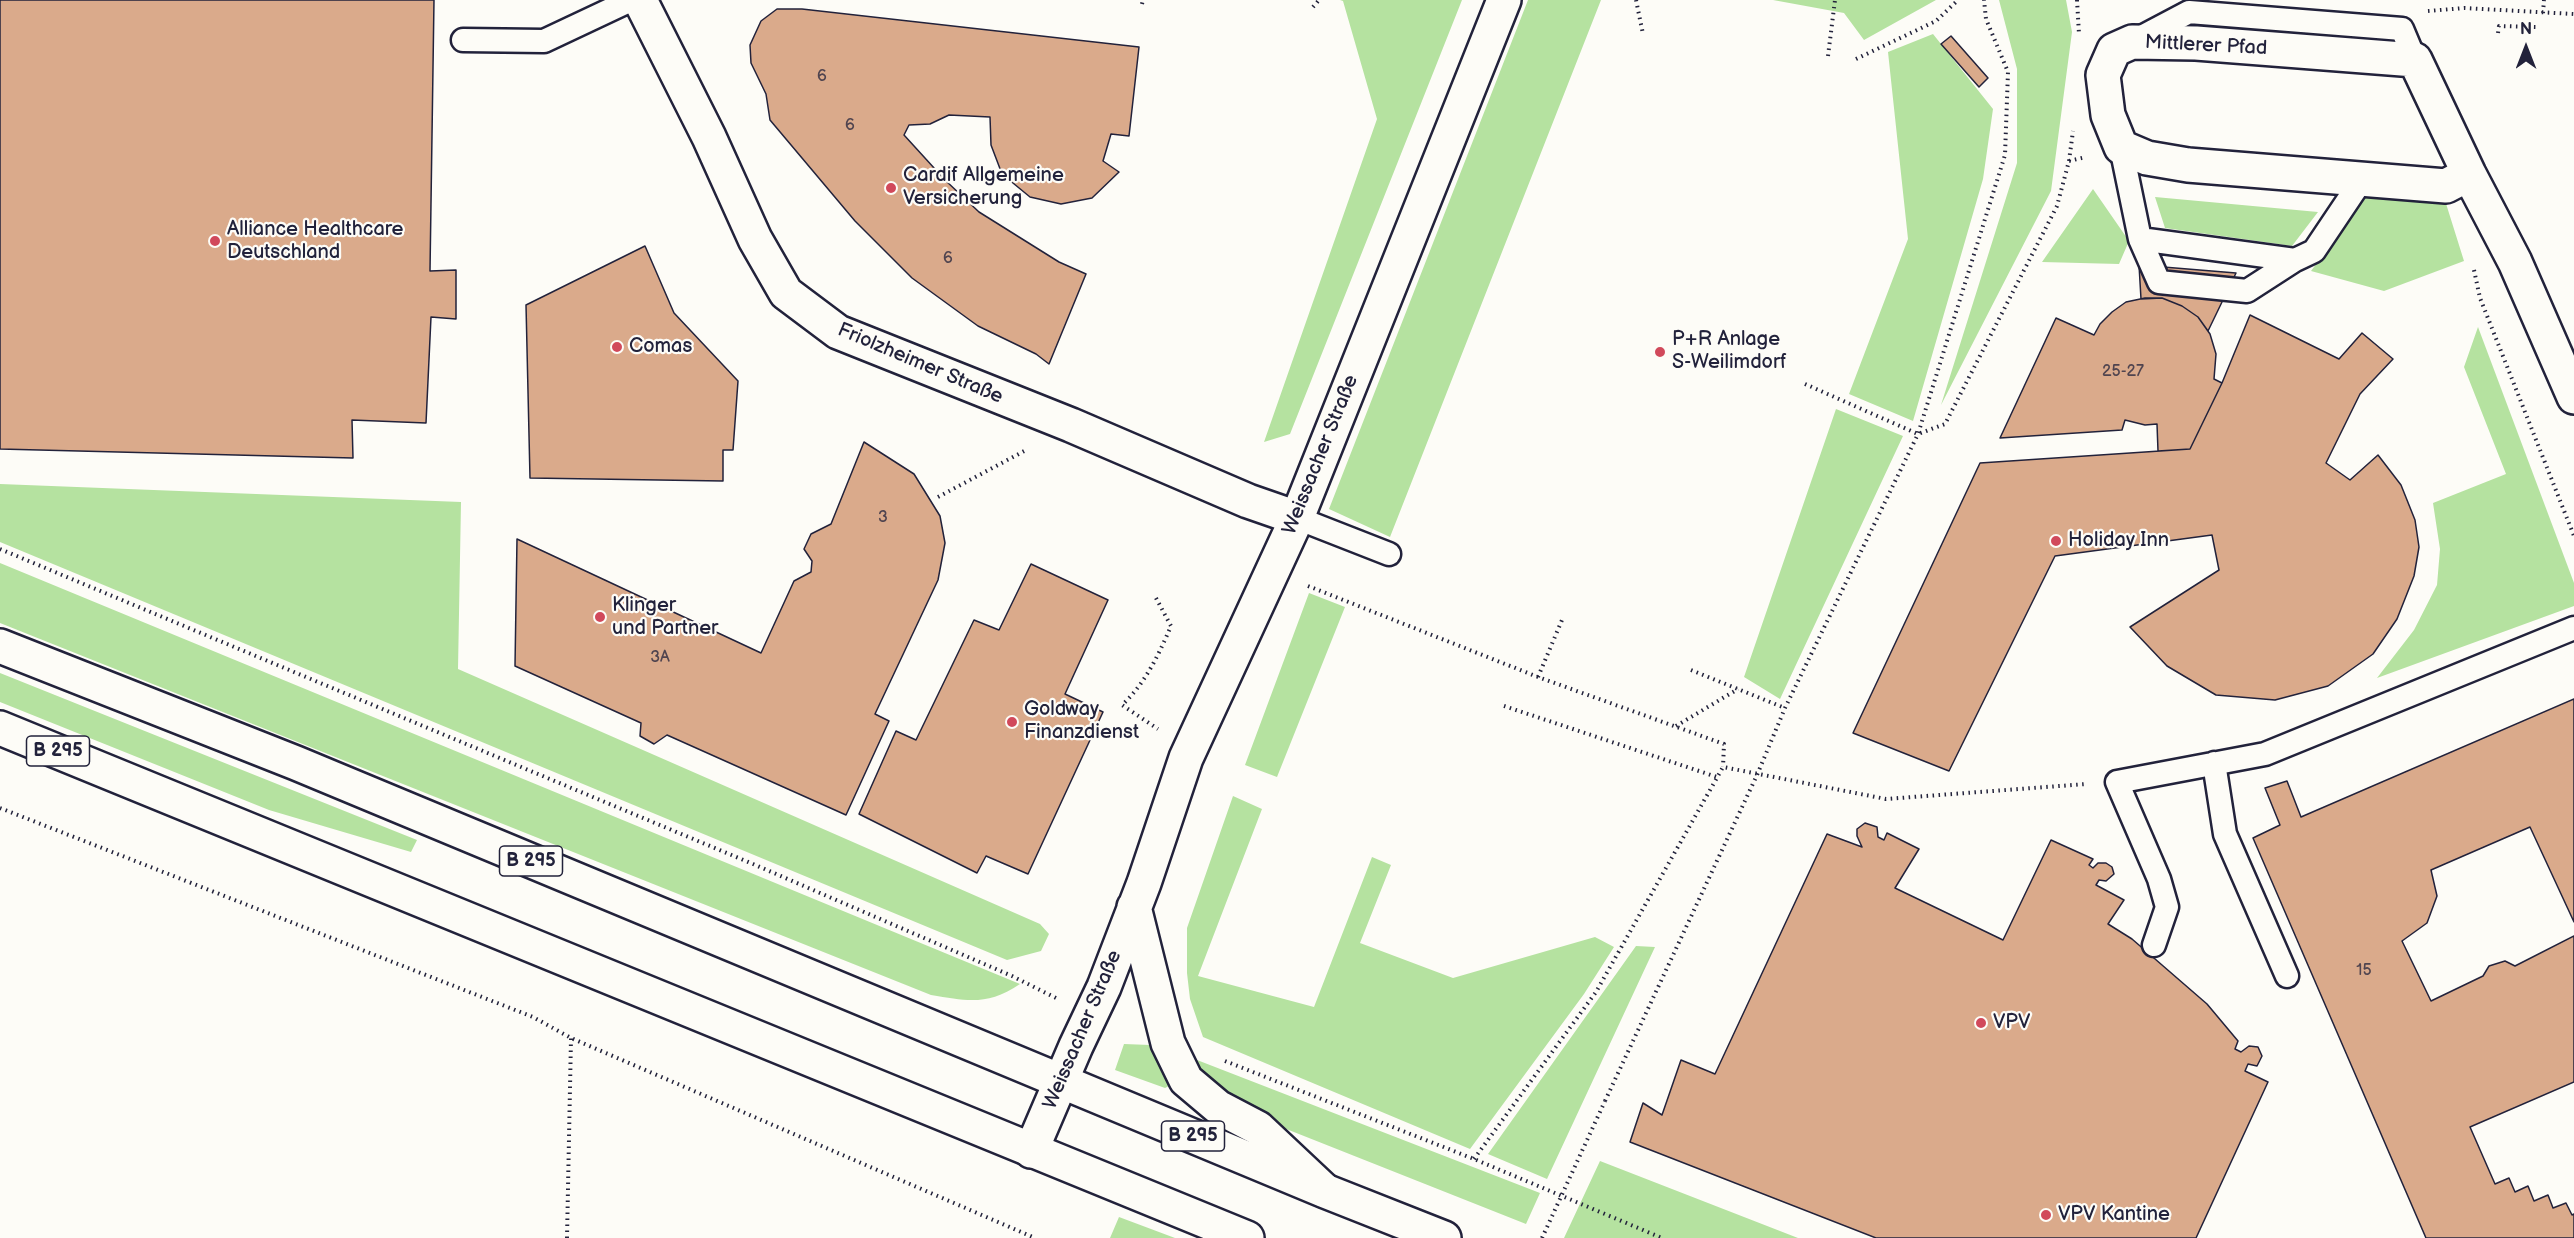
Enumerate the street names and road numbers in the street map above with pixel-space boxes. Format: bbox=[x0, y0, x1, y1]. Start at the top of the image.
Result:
street label: Mittlerer Pfad bbox=[2144, 31, 2268, 61]
street label: Friolzheimer Straße bbox=[834, 318, 1006, 410]
street label: Weissacher Straße bbox=[1278, 372, 1364, 538]
road number: B 295 bbox=[26, 736, 90, 766]
road number: B 295 bbox=[500, 846, 562, 876]
street label: Weissacher Straße bbox=[1039, 947, 1127, 1113]
road number: B 295 bbox=[1162, 1121, 1224, 1151]

